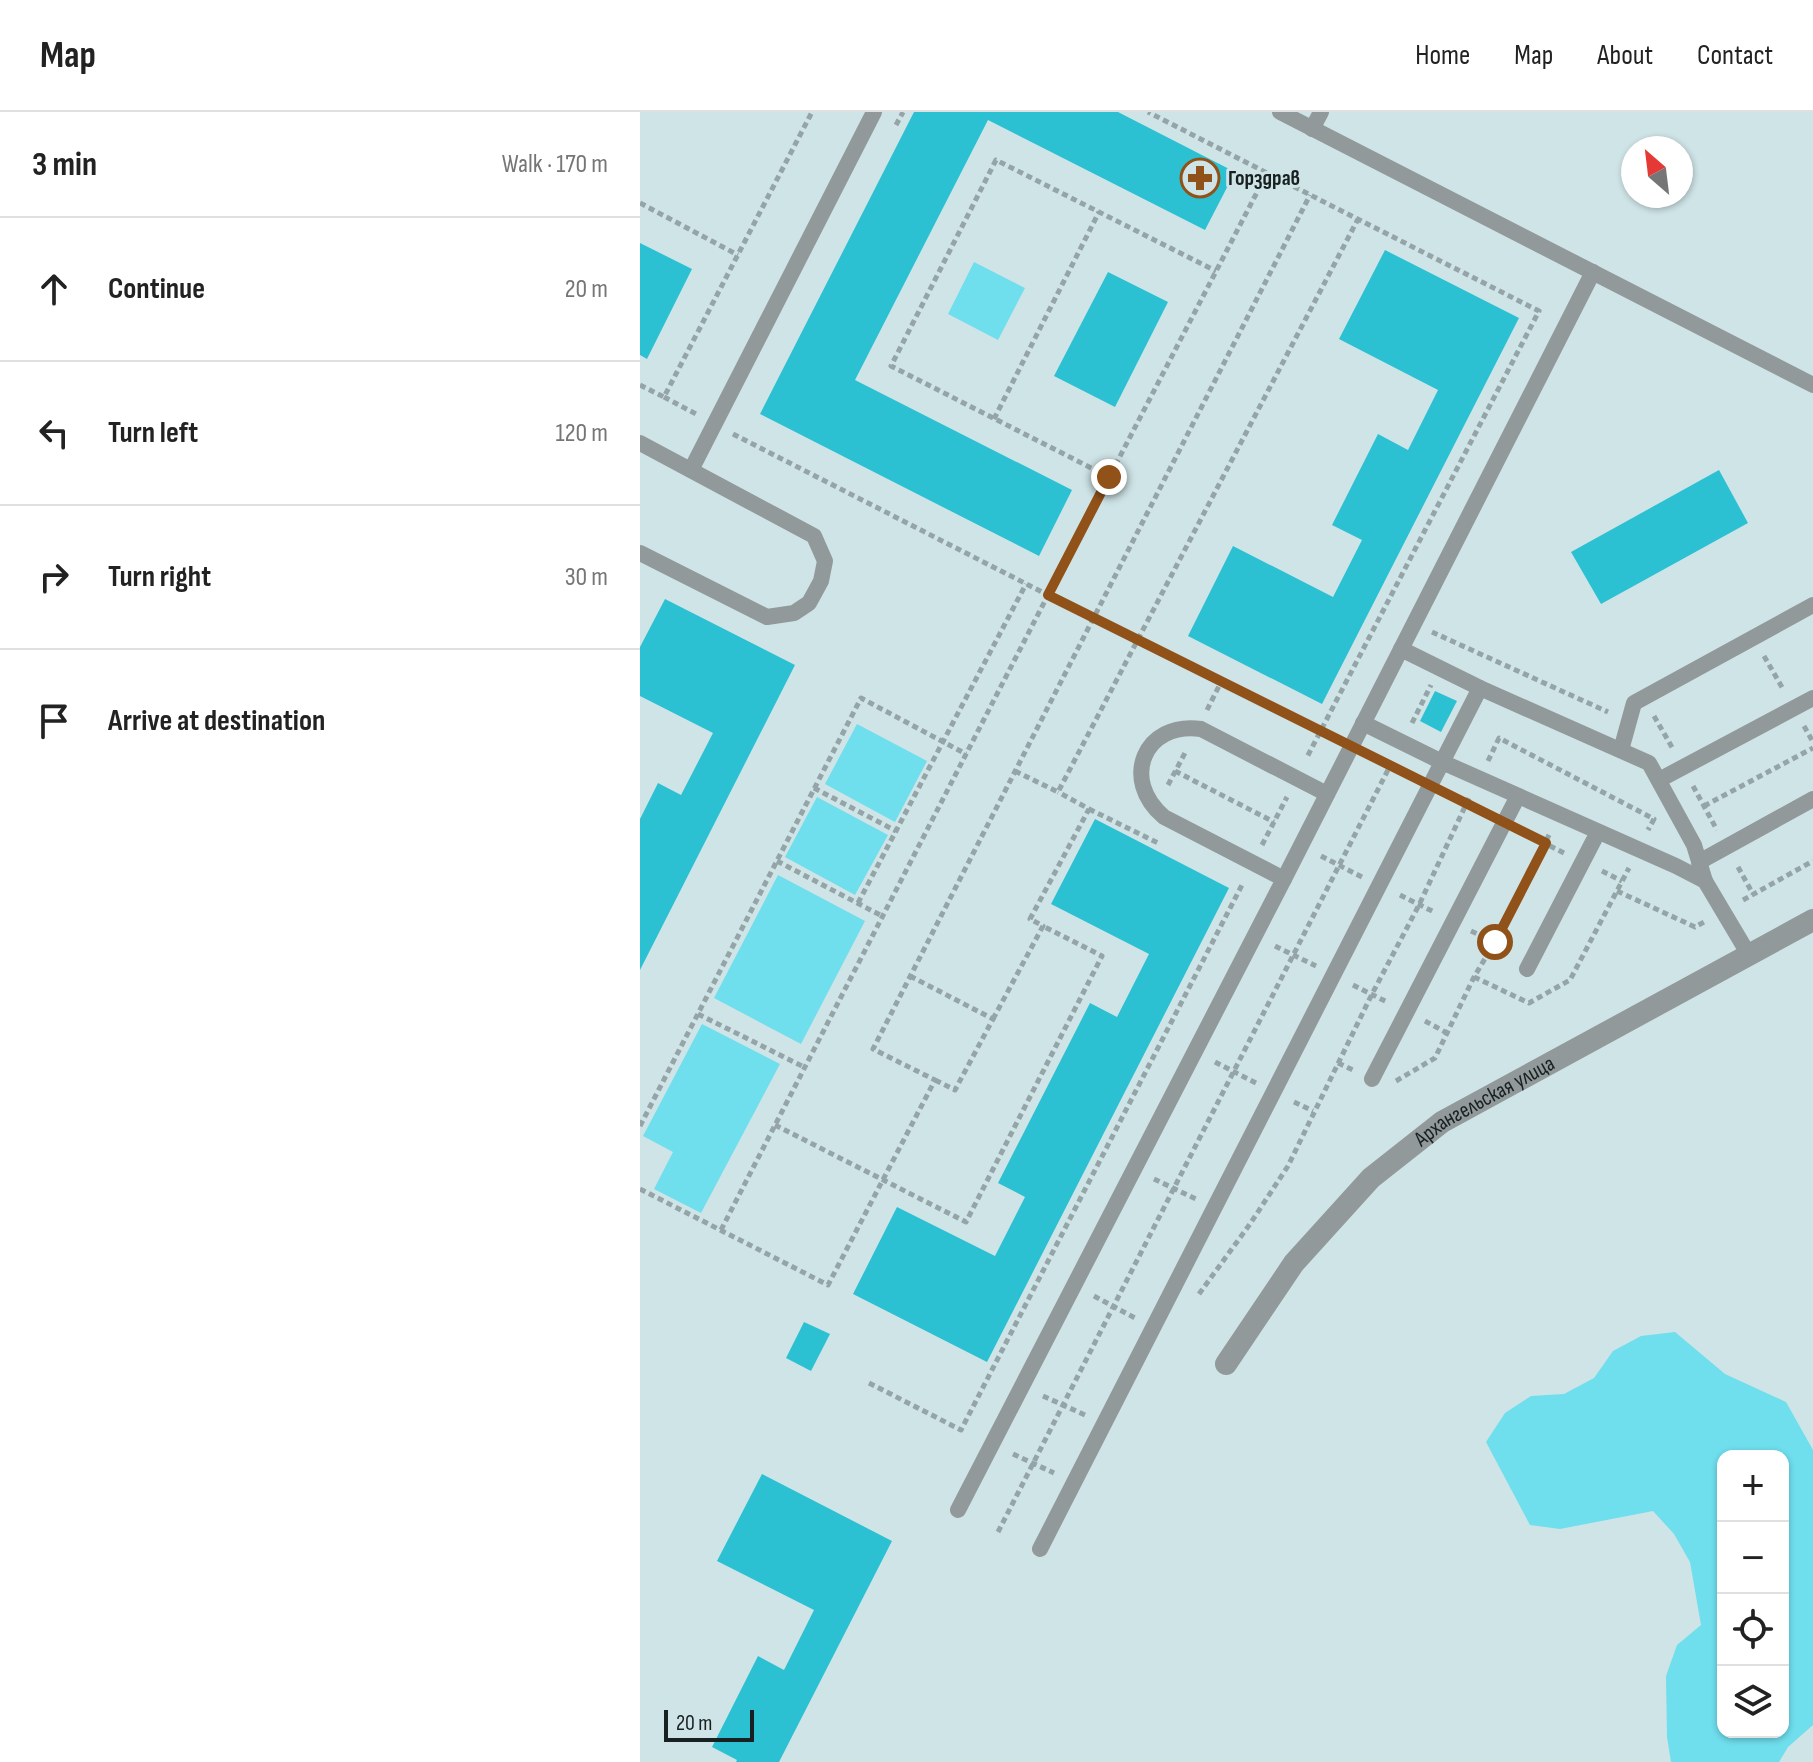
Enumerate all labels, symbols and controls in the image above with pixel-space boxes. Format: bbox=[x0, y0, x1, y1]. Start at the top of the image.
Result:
text: Map bbox=[40, 33, 96, 78]
text: Home bbox=[1415, 39, 1470, 72]
text: Map bbox=[1514, 39, 1553, 72]
text: About bbox=[1597, 39, 1653, 72]
text: Contact bbox=[1697, 39, 1773, 72]
north arrow bbox=[1621, 136, 1693, 208]
text: 3 min bbox=[32, 144, 97, 185]
text: Walk · 170 m bbox=[502, 149, 608, 180]
pharmacy icon: Горздрав bbox=[1179, 157, 1221, 199]
place label: Горздрав bbox=[1228, 165, 1300, 192]
icon: ahead bbox=[32, 267, 76, 311]
text: Continue bbox=[108, 271, 205, 307]
text: 20 m bbox=[565, 274, 608, 305]
icon: left bbox=[32, 411, 76, 455]
text: Turn left bbox=[108, 415, 198, 451]
text: 120 m bbox=[555, 418, 608, 449]
route end bbox=[1091, 459, 1127, 495]
icon: right bbox=[32, 555, 76, 599]
text: Turn right bbox=[108, 559, 211, 595]
text: 30 m bbox=[565, 562, 608, 593]
icon: arrive bbox=[32, 699, 76, 743]
text: Arrive at destination bbox=[108, 703, 325, 739]
route start bbox=[1477, 924, 1513, 960]
street label: Архангельская улица bbox=[1408, 1050, 1559, 1153]
map controls bbox=[1717, 1450, 1789, 1738]
button: + bbox=[1717, 1450, 1789, 1522]
button: − bbox=[1717, 1522, 1789, 1594]
button: locate bbox=[1717, 1594, 1789, 1666]
button: layers bbox=[1717, 1666, 1789, 1738]
scale bar bbox=[664, 1706, 754, 1742]
text: 20 m bbox=[676, 1710, 713, 1737]

